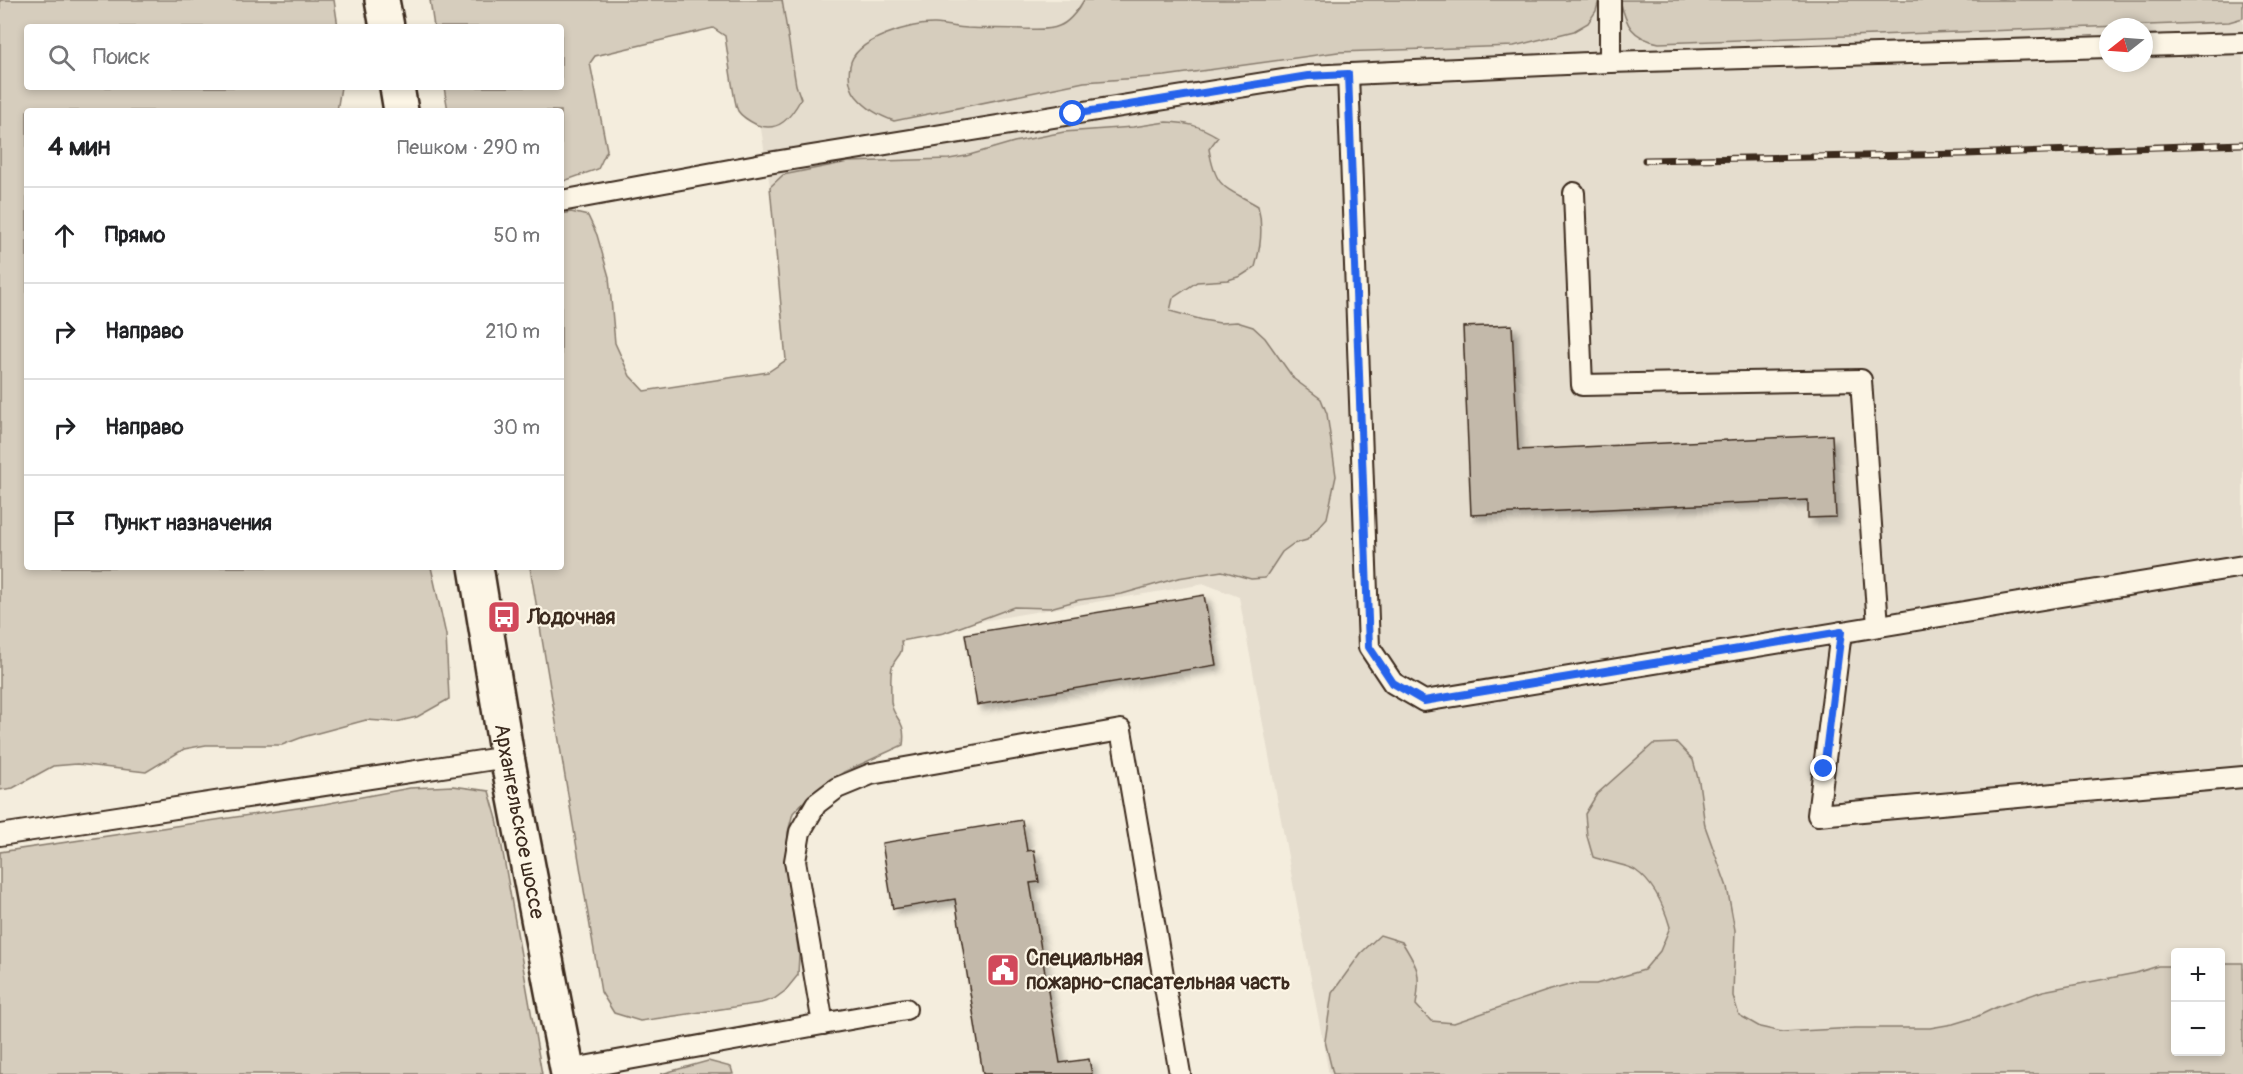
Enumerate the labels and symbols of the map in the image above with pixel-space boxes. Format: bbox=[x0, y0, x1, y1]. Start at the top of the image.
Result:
north arrow bbox=[2099, 18, 2153, 72]
route start bbox=[1059, 100, 1085, 126]
bus stop icon: Лодочная bbox=[486, 599, 522, 635]
place label: Лодочная bbox=[526, 604, 616, 631]
street label: Архангельское шоссе bbox=[488, 722, 551, 922]
route end bbox=[1810, 755, 1836, 781]
place label: Специальная пожарно-спасательная часть bbox=[1026, 945, 1290, 996]
public building icon: Специальная пожарно-спасательная часть bbox=[985, 952, 1021, 988]

